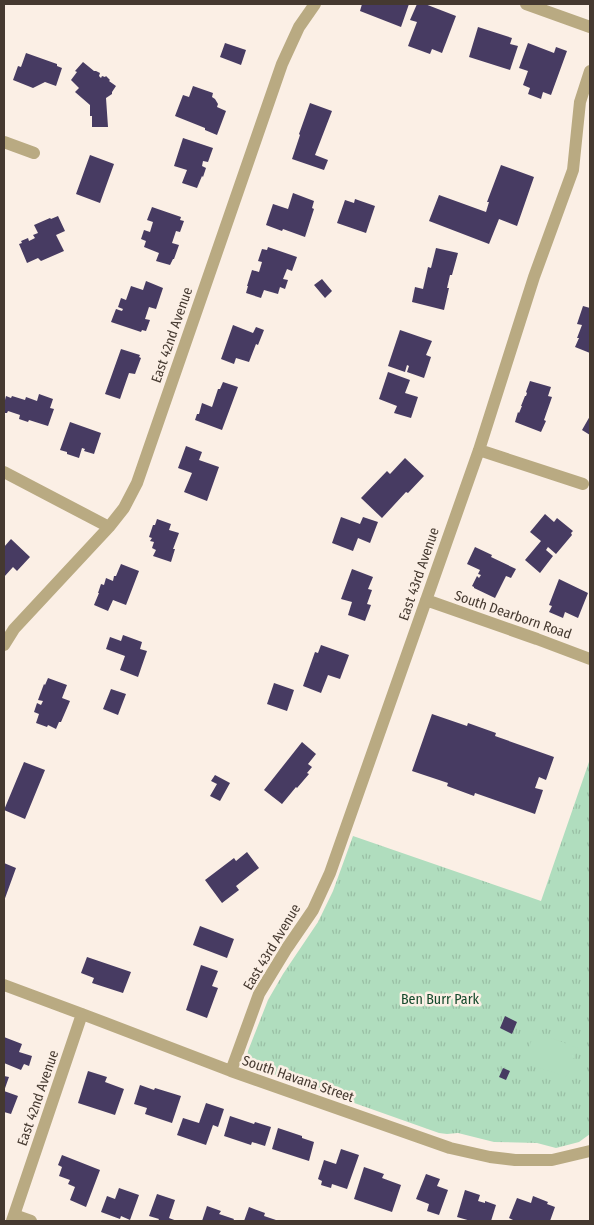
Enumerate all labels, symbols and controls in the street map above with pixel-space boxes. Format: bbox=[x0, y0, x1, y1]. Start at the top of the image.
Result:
street label: East 42nd Avenue bbox=[148, 285, 196, 385]
street label: East 43rd Avenue bbox=[395, 525, 443, 623]
street label: South Dearborn Road bbox=[452, 587, 574, 643]
street label: East 43rd Avenue bbox=[240, 901, 304, 993]
park label: Ben Burr Park bbox=[401, 991, 480, 1008]
street label: East 42nd Avenue bbox=[14, 1048, 62, 1148]
street label: South Havana Street bbox=[240, 1052, 356, 1106]

